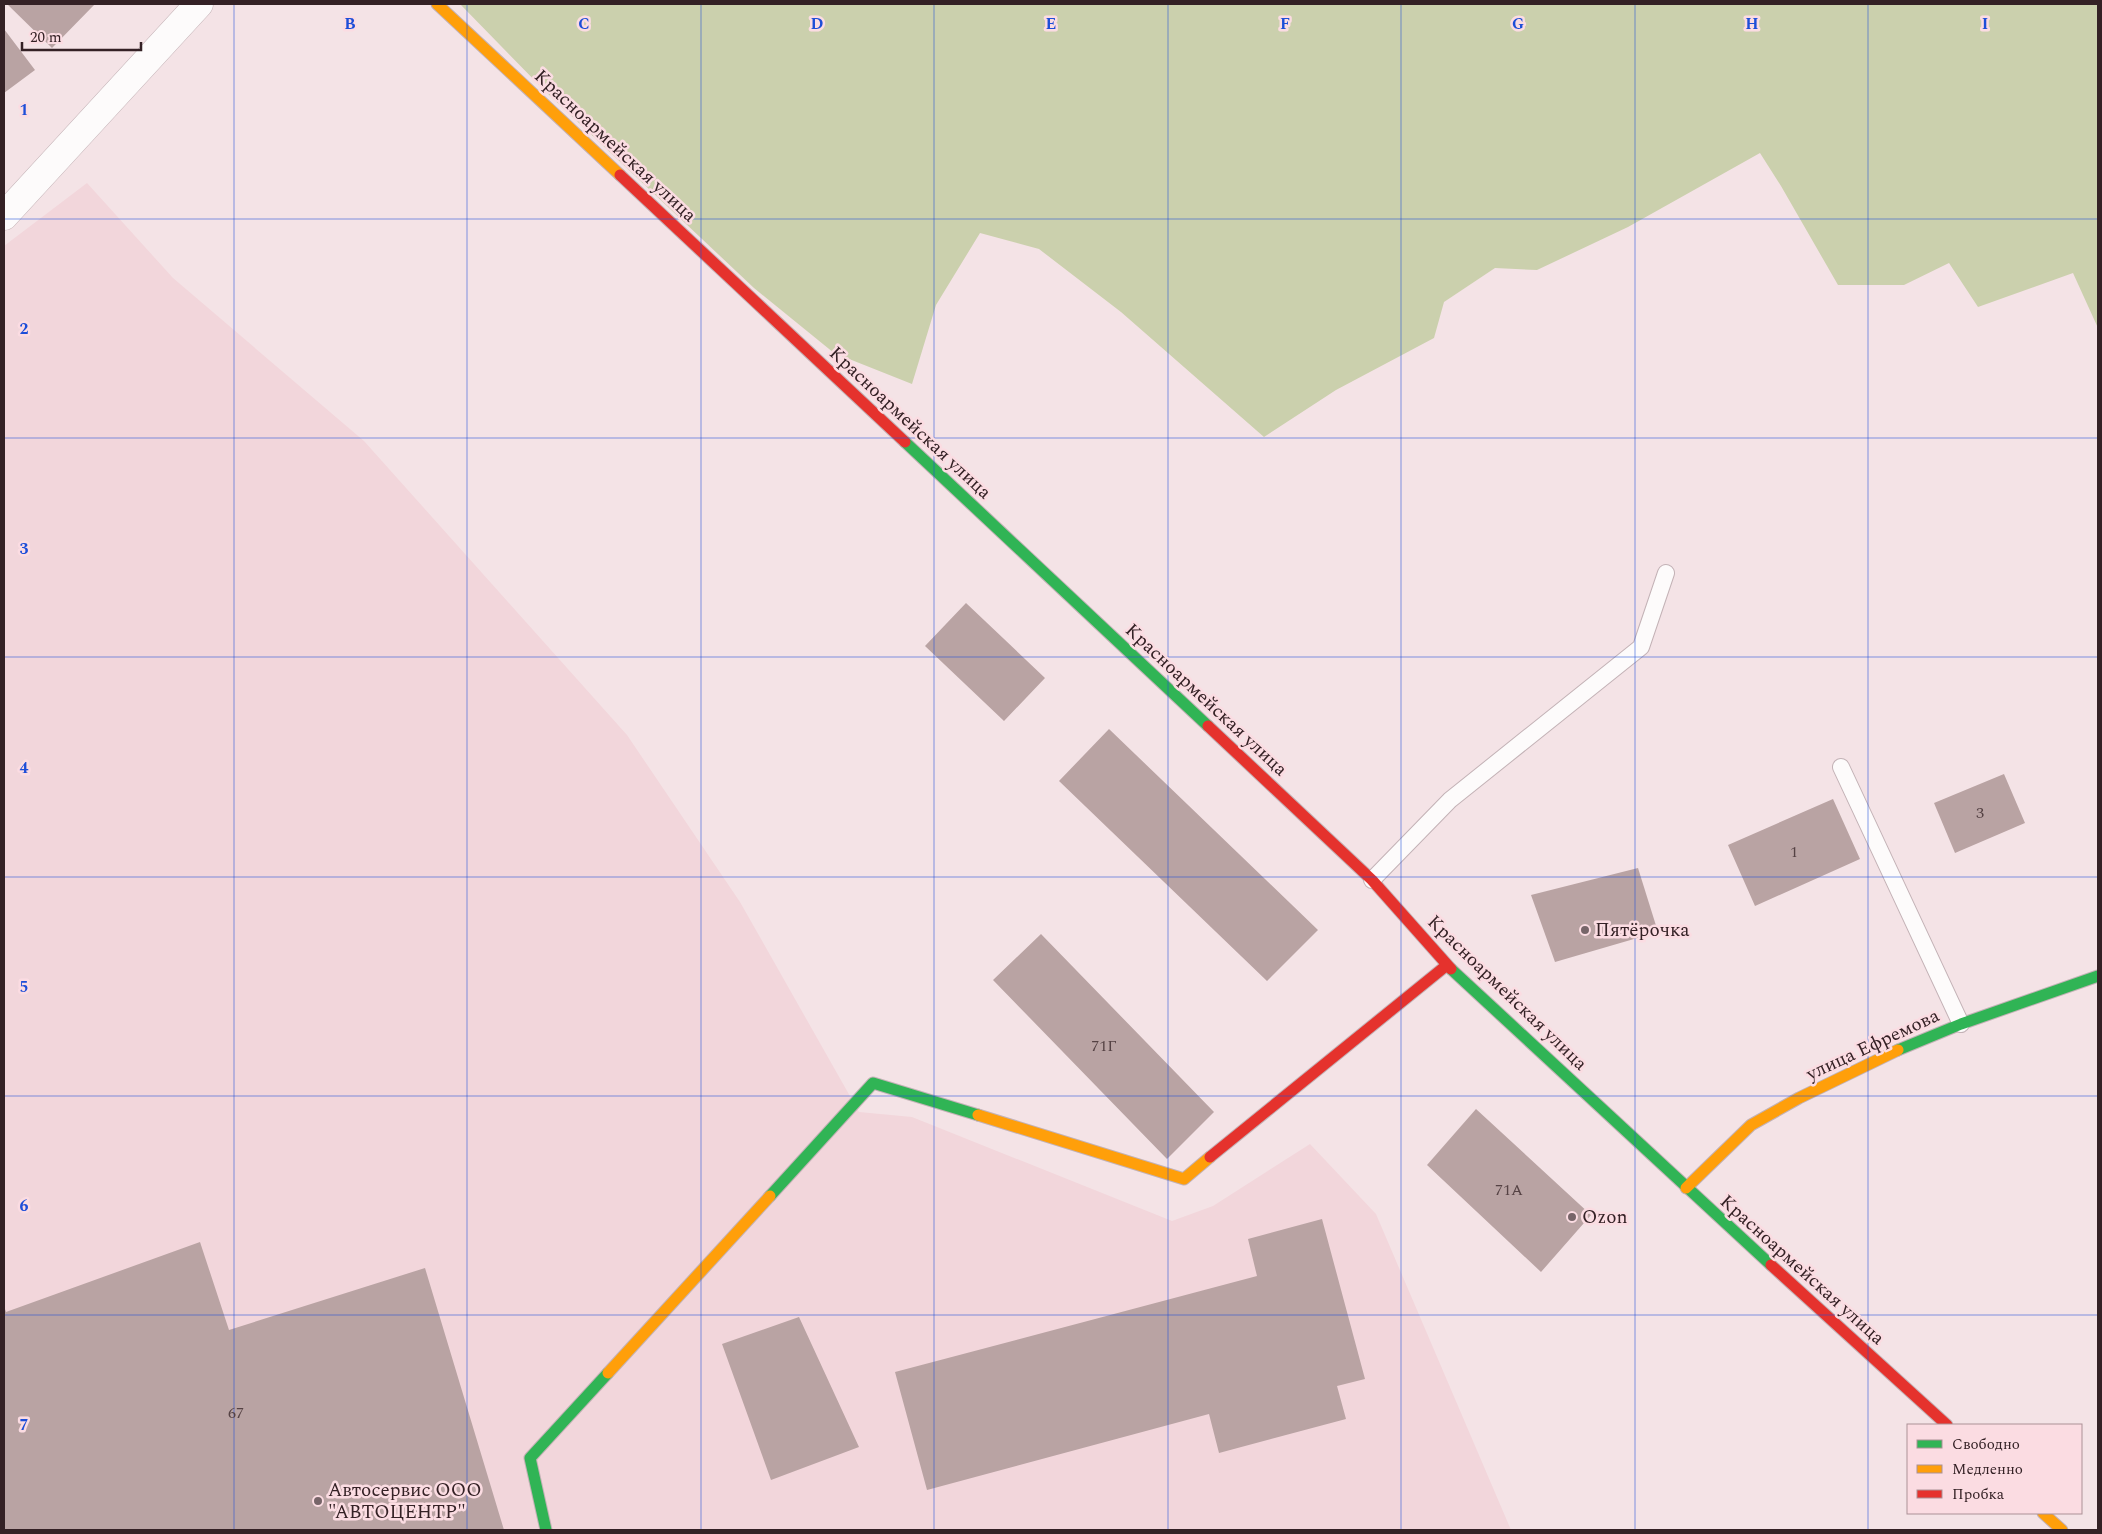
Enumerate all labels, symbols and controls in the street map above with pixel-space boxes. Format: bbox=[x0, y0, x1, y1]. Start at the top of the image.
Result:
text: B bbox=[344, 12, 356, 36]
text: C bbox=[578, 12, 590, 36]
text: D bbox=[811, 12, 824, 36]
text: E bbox=[1046, 12, 1056, 36]
text: F bbox=[1280, 12, 1290, 36]
text: G bbox=[1512, 12, 1524, 36]
text: H bbox=[1745, 12, 1759, 36]
text: I bbox=[1982, 12, 1988, 36]
scale bar bbox=[22, 20, 141, 52]
text: 20 m bbox=[30, 26, 62, 49]
street label: Красноармейская улица bbox=[527, 63, 703, 230]
text: 1 bbox=[20, 98, 28, 122]
text: 2 bbox=[20, 317, 29, 341]
street label: Красноармейская улица bbox=[822, 340, 998, 507]
text: 3 bbox=[20, 537, 29, 561]
street label: Красноармейская улица bbox=[1118, 617, 1294, 784]
text: 4 bbox=[20, 756, 29, 780]
house number: 3 bbox=[1976, 801, 1984, 825]
house number: 1 bbox=[1790, 840, 1798, 864]
street label: Красноармейская улица bbox=[1420, 908, 1594, 1078]
place label: Пятёрочка bbox=[1595, 916, 1690, 945]
marker: Пятёрочка bbox=[1579, 924, 1591, 936]
text: 5 bbox=[20, 975, 28, 999]
street label: улица Ефремова bbox=[1801, 1001, 1945, 1089]
house number: 71Г bbox=[1091, 1034, 1117, 1058]
house number: 71А bbox=[1495, 1178, 1523, 1202]
street label: Красноармейская улица bbox=[1713, 1188, 1892, 1353]
text: 6 bbox=[20, 1194, 29, 1218]
place label: Ozon bbox=[1582, 1203, 1628, 1232]
marker: Ozon bbox=[1566, 1211, 1578, 1223]
house number: 67 bbox=[228, 1401, 244, 1425]
text: 7 bbox=[20, 1413, 29, 1437]
legend bbox=[1907, 1424, 2082, 1514]
text: Свободно bbox=[1952, 1433, 2020, 1456]
text: Медленно bbox=[1952, 1458, 2023, 1481]
place label: Автосервис ООО "АВТОЦЕНТР" bbox=[328, 1476, 482, 1527]
text: Пробка bbox=[1952, 1483, 2005, 1506]
marker: Автосервис ООО "АВТОЦЕНТР" bbox=[312, 1495, 324, 1507]

